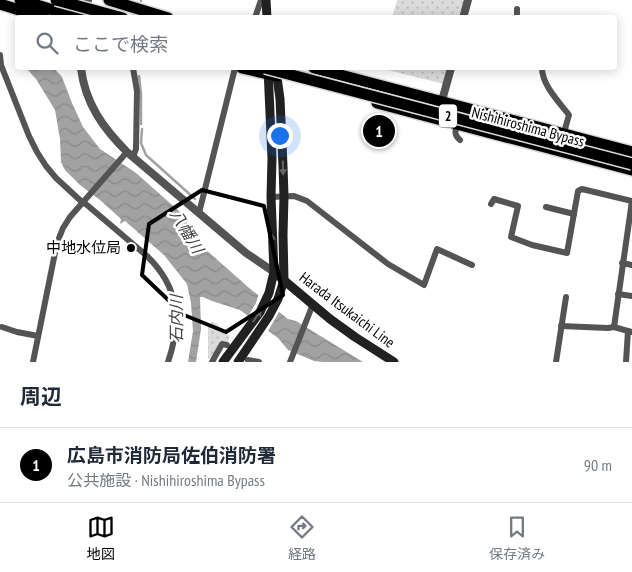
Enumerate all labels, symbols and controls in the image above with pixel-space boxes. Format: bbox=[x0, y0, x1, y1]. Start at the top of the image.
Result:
search box bbox=[15, 15, 617, 70]
icon: search bbox=[33, 29, 61, 57]
text: ここで検索 bbox=[73, 32, 168, 56]
street label: Nishihiroshima Bypass bbox=[470, 102, 587, 151]
road number: 2 bbox=[439, 104, 457, 128]
pin: 1 bbox=[363, 112, 395, 150]
your location bbox=[267, 123, 293, 149]
one-way arrow bbox=[279, 160, 287, 176]
water label: 八幡川 bbox=[166, 205, 209, 258]
one-way arrow bbox=[268, 233, 276, 249]
place label: 中地水位局 bbox=[46, 238, 121, 257]
marker: 中地水位局 bbox=[125, 242, 137, 254]
street label: Harada Itsukaichi Line bbox=[296, 267, 399, 352]
water label: 石内川 bbox=[166, 293, 186, 343]
one-way arrow bbox=[252, 309, 262, 323]
text: 周辺 bbox=[20, 383, 62, 410]
text: 広島市消防局佐伯消防署 bbox=[67, 443, 276, 467]
text: 1 bbox=[32, 455, 40, 475]
text: 90 m bbox=[584, 455, 612, 475]
text: 公共施設 · Nishihiroshima Bypass bbox=[67, 470, 265, 490]
tab: 地図 bbox=[87, 513, 115, 563]
tab: 経路 bbox=[288, 513, 316, 563]
tab: 保存済み bbox=[489, 513, 545, 563]

